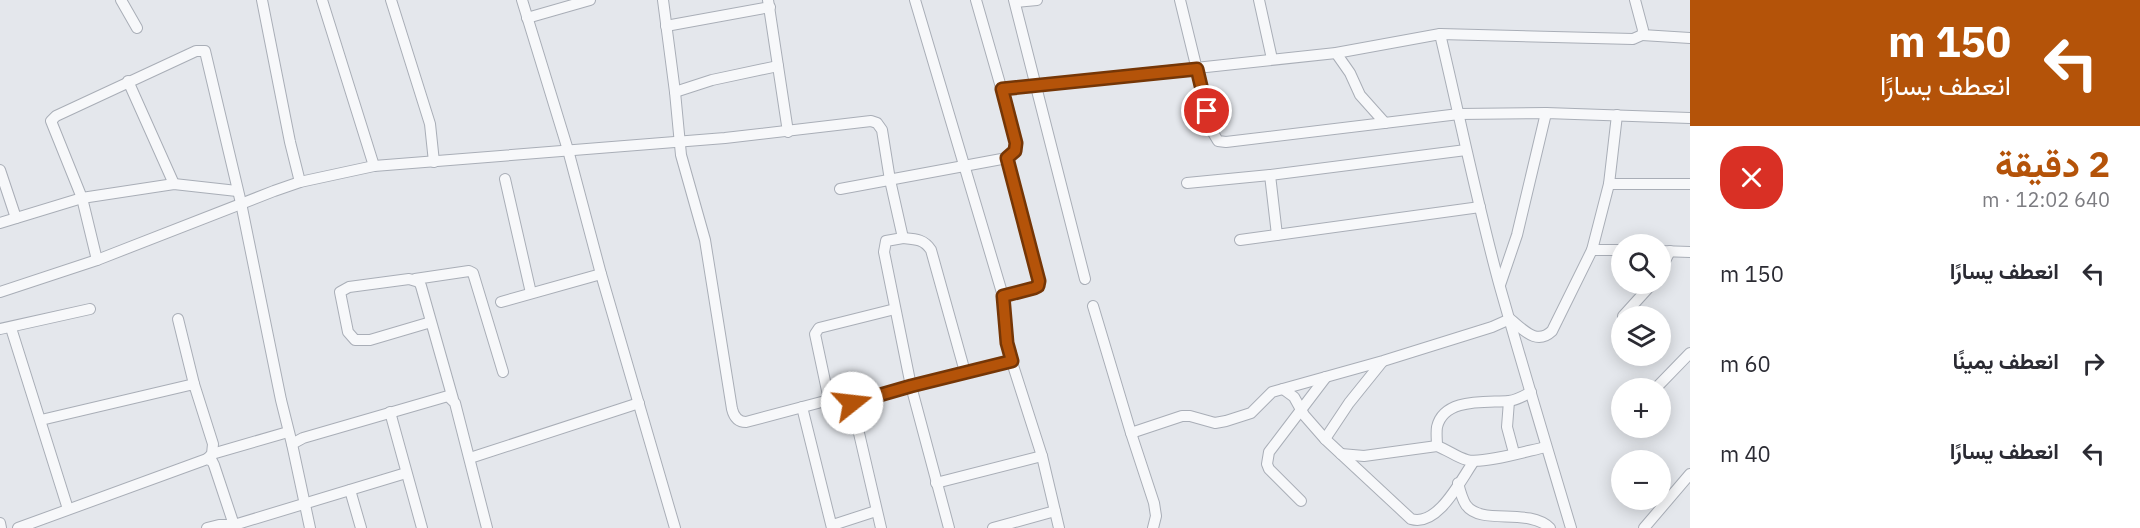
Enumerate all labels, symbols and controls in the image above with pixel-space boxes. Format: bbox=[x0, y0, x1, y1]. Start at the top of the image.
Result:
text: 150 m bbox=[1888, 14, 2011, 69]
icon: left bbox=[2032, 24, 2110, 102]
text: انعطف يسارًا bbox=[1880, 67, 2011, 102]
pin bbox=[1181, 85, 1232, 136]
icon: arrive bbox=[1190, 94, 1223, 127]
text: 2 دقيقة bbox=[1995, 140, 2110, 187]
button: close bbox=[1720, 146, 1783, 209]
text: 640 m · 12:02 bbox=[1982, 186, 2110, 213]
map controls bbox=[1611, 234, 1671, 510]
button: search bbox=[1611, 234, 1671, 294]
text: انعطف يسارًا bbox=[1950, 256, 2059, 285]
icon: left bbox=[2077, 257, 2110, 290]
text: 150 m bbox=[1720, 259, 1784, 288]
button: layers bbox=[1611, 306, 1671, 366]
text: انعطف يمينًا bbox=[1952, 346, 2059, 375]
icon: right bbox=[2077, 347, 2110, 380]
text: 60 m bbox=[1720, 349, 1771, 378]
position arrow bbox=[820, 371, 884, 435]
button: + bbox=[1611, 378, 1671, 438]
text: انعطف يسارًا bbox=[1950, 436, 2059, 465]
icon: left bbox=[2077, 437, 2110, 470]
text: 40 m bbox=[1720, 439, 1771, 468]
button: − bbox=[1611, 450, 1671, 510]

